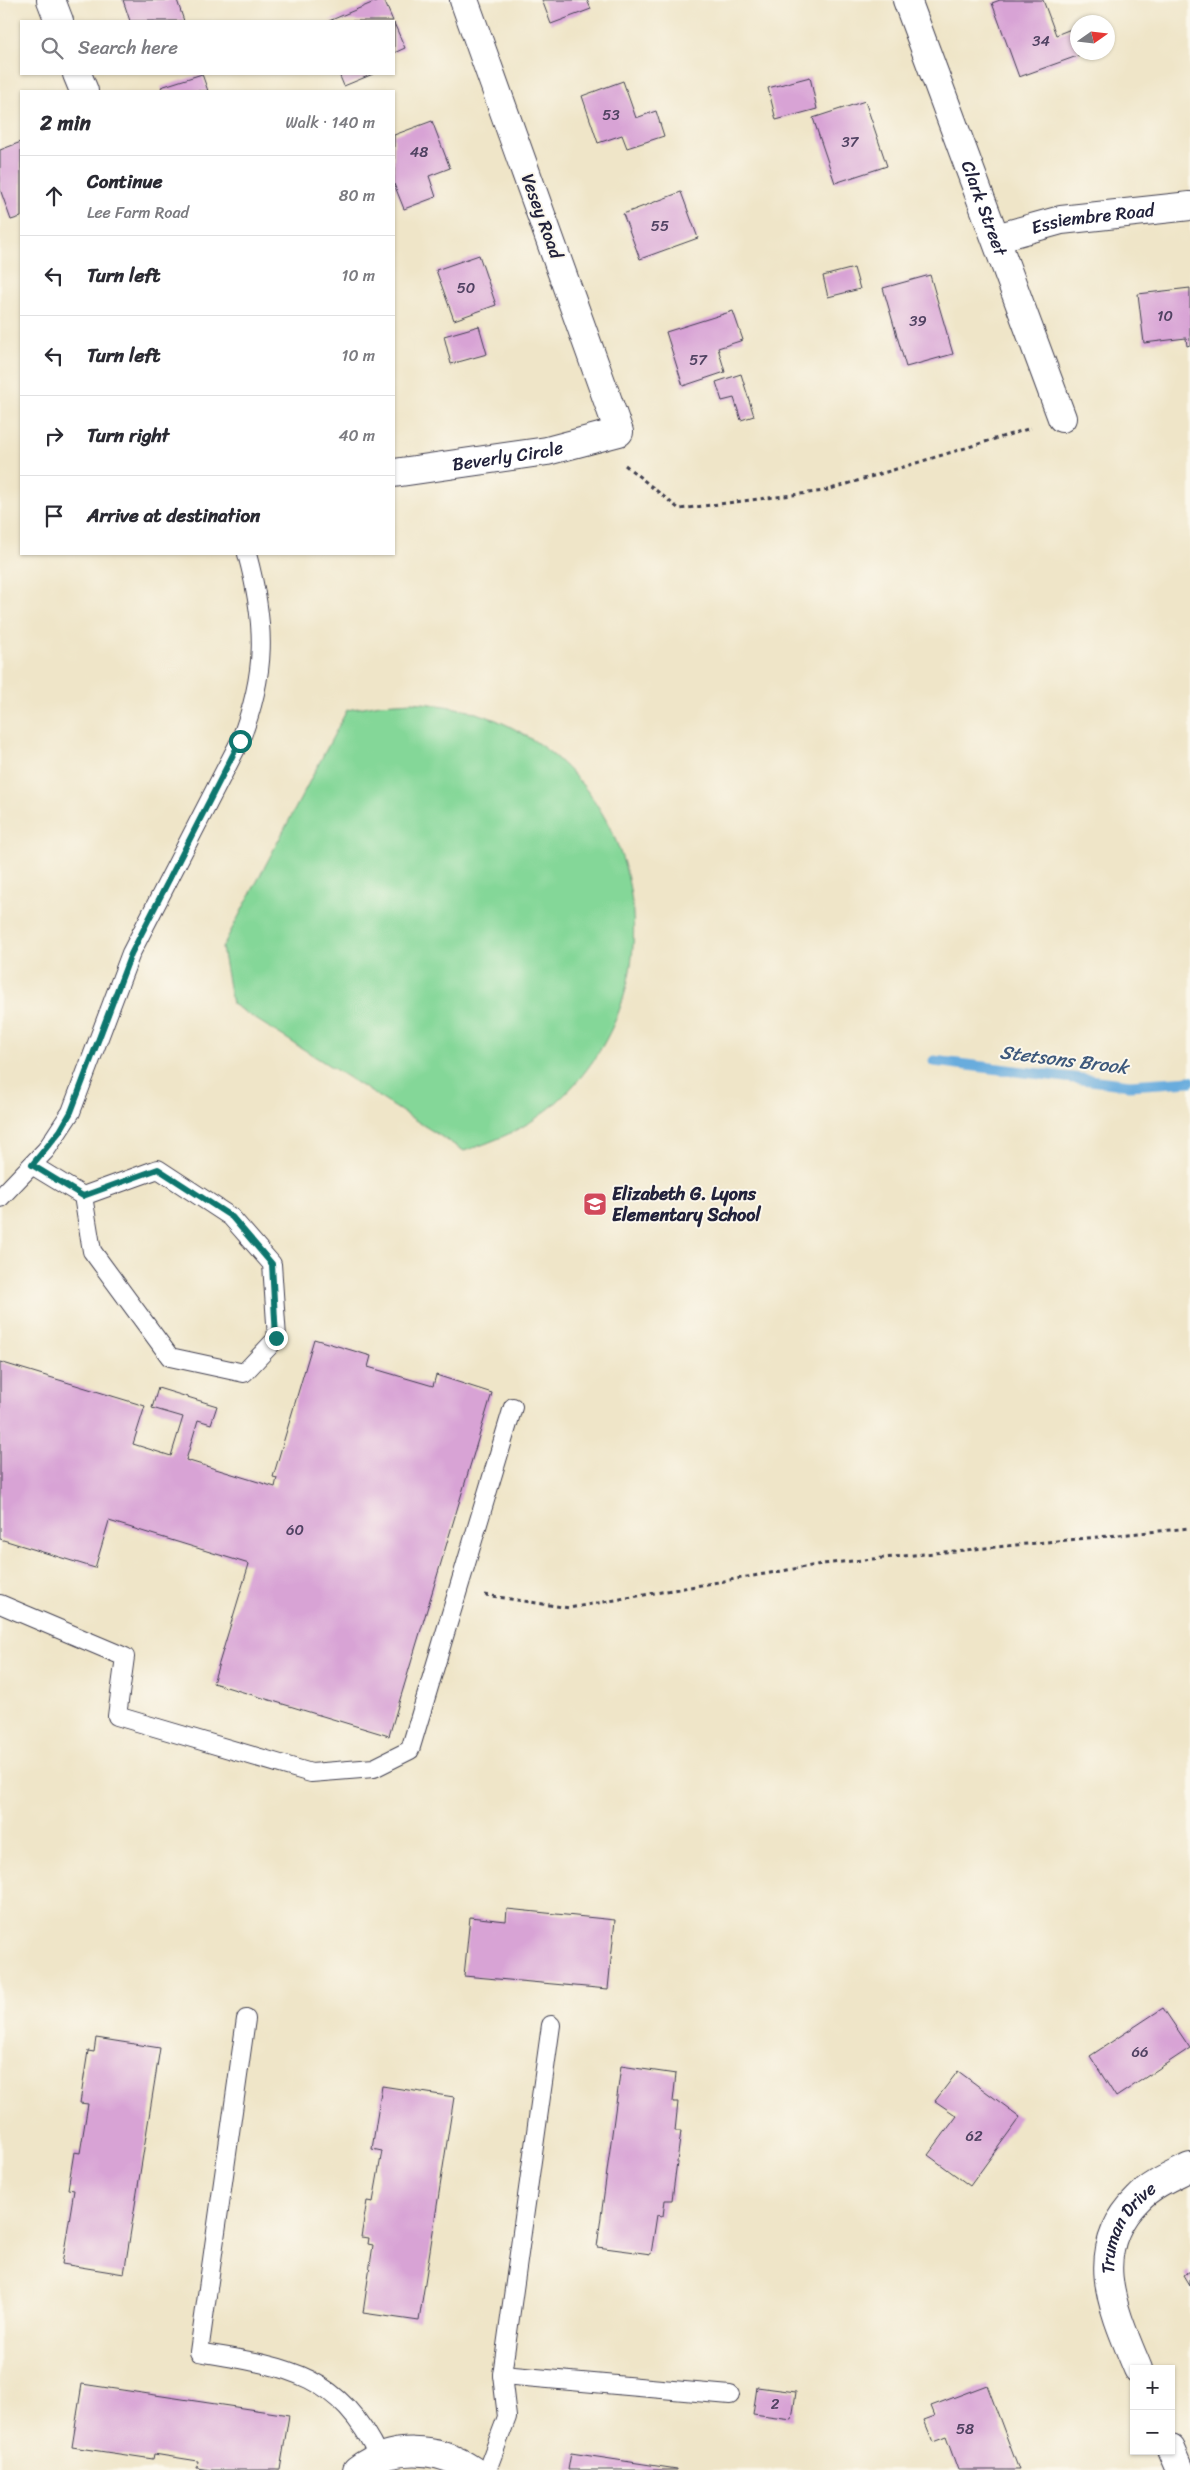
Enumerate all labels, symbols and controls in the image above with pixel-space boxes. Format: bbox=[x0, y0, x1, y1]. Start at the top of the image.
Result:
north arrow bbox=[1070, 15, 1115, 60]
search box bbox=[20, 20, 395, 75]
house number: 34 bbox=[1032, 28, 1050, 54]
text: Search here bbox=[78, 31, 178, 64]
icon: search bbox=[38, 34, 66, 62]
house number: 53 bbox=[602, 102, 620, 128]
text: 2 min bbox=[40, 104, 91, 142]
text: Walk · 140 m bbox=[286, 108, 375, 137]
house number: 37 bbox=[842, 129, 860, 155]
house number: 48 bbox=[410, 139, 428, 165]
street label: Clark Street bbox=[952, 156, 1017, 261]
text: Continue bbox=[87, 165, 163, 198]
street label: Vesey Road bbox=[512, 169, 573, 264]
text: 80 m bbox=[339, 181, 375, 210]
icon: ahead bbox=[40, 182, 68, 210]
street label: Essiembre Road bbox=[1027, 194, 1157, 244]
text: Lee Farm Road bbox=[87, 198, 189, 227]
house number: 55 bbox=[651, 213, 669, 239]
text: Turn left bbox=[87, 259, 160, 292]
text: 10 m bbox=[342, 261, 375, 290]
icon: left bbox=[40, 262, 68, 290]
house number: 50 bbox=[457, 275, 475, 301]
house number: 10 bbox=[1157, 303, 1173, 329]
house number: 39 bbox=[909, 308, 927, 334]
text: Turn left bbox=[87, 339, 160, 372]
text: 10 m bbox=[342, 341, 375, 370]
icon: left bbox=[40, 342, 68, 370]
house number: 57 bbox=[689, 347, 708, 373]
text: Turn right bbox=[87, 419, 169, 452]
text: 40 m bbox=[338, 421, 375, 450]
icon: right bbox=[40, 422, 68, 450]
street label: Beverly Circle bbox=[450, 431, 567, 480]
text: Arrive at destination bbox=[87, 499, 260, 532]
icon: arrive bbox=[40, 502, 68, 530]
route start bbox=[229, 730, 252, 753]
water label: Stetsons Brook bbox=[998, 1035, 1133, 1084]
place label: Elizabeth G. Lyons Elementary School bbox=[612, 1178, 761, 1231]
school or university icon: Elizabeth G. Lyons Elementary School bbox=[582, 1191, 608, 1217]
route end bbox=[265, 1327, 288, 1350]
house number: 60 bbox=[286, 1517, 304, 1543]
house number: 66 bbox=[1131, 2039, 1149, 2065]
house number: 62 bbox=[965, 2123, 983, 2149]
street label: Truman Drive bbox=[1092, 2173, 1163, 2274]
map controls bbox=[1130, 2365, 1175, 2455]
button: + bbox=[1130, 2365, 1175, 2410]
house number: 2 bbox=[771, 2391, 780, 2417]
button: − bbox=[1130, 2410, 1175, 2455]
house number: 58 bbox=[956, 2416, 974, 2442]

